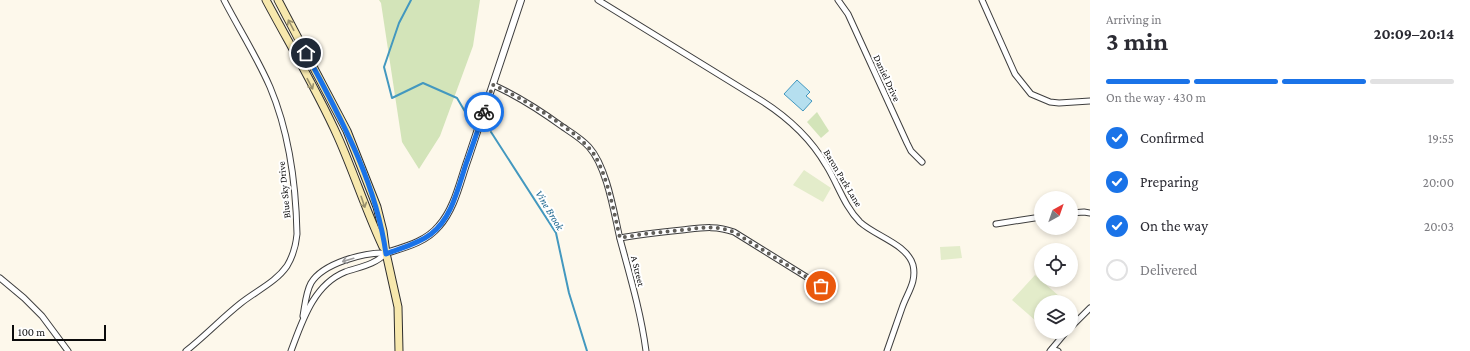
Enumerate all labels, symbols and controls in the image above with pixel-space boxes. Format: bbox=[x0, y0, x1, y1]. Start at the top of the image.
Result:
text: Arriving in bbox=[1106, 12, 1162, 27]
one-way arrow bbox=[287, 19, 294, 31]
text: 20:09–20:14 bbox=[1374, 26, 1454, 42]
text: 3 min bbox=[1106, 27, 1168, 56]
pin bbox=[289, 36, 323, 70]
icon: home bbox=[295, 42, 317, 64]
street label: Daniel Drive bbox=[871, 53, 903, 103]
one-way arrow bbox=[307, 78, 315, 90]
text: On the way · 430 m bbox=[1106, 90, 1206, 105]
courier bbox=[464, 92, 504, 132]
icon: bike bbox=[473, 101, 495, 123]
icon: check bbox=[1106, 127, 1128, 149]
text: Confirmed bbox=[1140, 130, 1204, 146]
text: 19:55 bbox=[1428, 131, 1454, 146]
street label: Baron Park Lane bbox=[822, 147, 865, 209]
street label: Blue Sky Drive bbox=[275, 160, 292, 219]
icon: check bbox=[1106, 171, 1128, 193]
text: Preparing bbox=[1140, 174, 1199, 190]
text: 20:00 bbox=[1423, 175, 1454, 190]
water label: Vine Brook bbox=[533, 188, 567, 233]
north arrow bbox=[1034, 191, 1078, 235]
map controls bbox=[1034, 191, 1078, 339]
one-way arrow bbox=[360, 196, 368, 208]
icon: check bbox=[1106, 215, 1128, 237]
text: On the way bbox=[1140, 218, 1208, 234]
text: 20:03 bbox=[1424, 219, 1454, 234]
button: locate bbox=[1034, 243, 1078, 287]
street label: A Street bbox=[629, 255, 647, 288]
one-way arrow bbox=[342, 257, 355, 264]
text: Delivered bbox=[1140, 262, 1197, 278]
pin bbox=[804, 269, 838, 303]
icon: bag bbox=[810, 275, 832, 297]
button: layers bbox=[1034, 295, 1078, 339]
scale bar bbox=[12, 323, 106, 342]
text: 100 m bbox=[18, 326, 45, 338]

